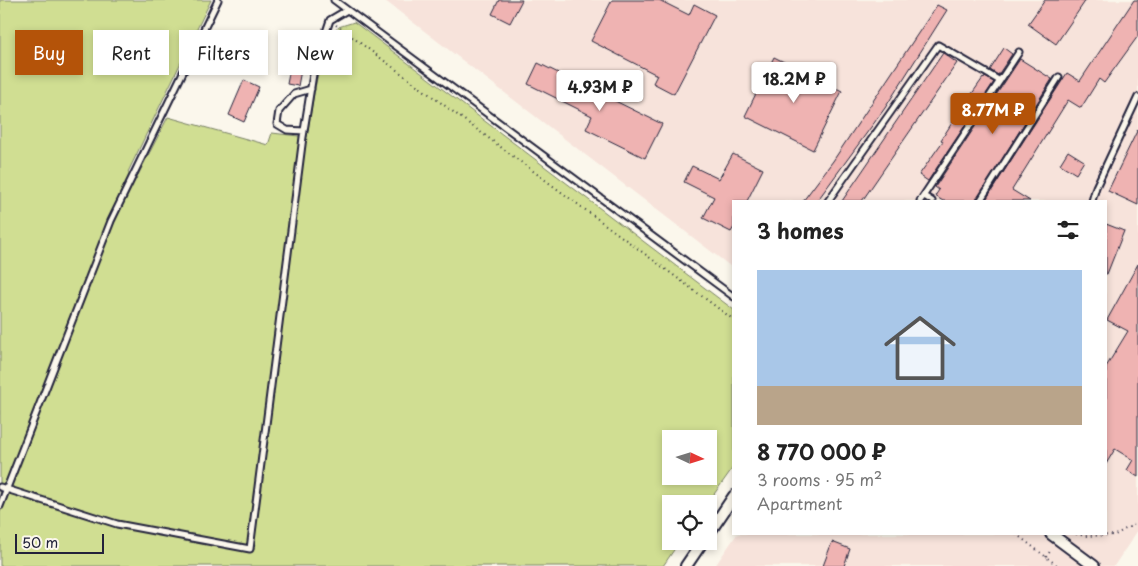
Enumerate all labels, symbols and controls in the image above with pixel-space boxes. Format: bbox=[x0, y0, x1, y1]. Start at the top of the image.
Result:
chip: Buy bbox=[15, 30, 83, 75]
chip: Rent bbox=[93, 30, 169, 75]
chip: Filters bbox=[179, 30, 268, 75]
chip: New bbox=[278, 30, 352, 75]
pin: 18.2M ₽ bbox=[748, 62, 840, 104]
text: 18.2M ₽ bbox=[762, 66, 826, 90]
pin: 4.93M ₽ bbox=[554, 70, 646, 112]
text: 4.93M ₽ bbox=[567, 74, 633, 98]
pin: 8.77M ₽ bbox=[947, 92, 1039, 135]
text: 8.77M ₽ bbox=[961, 97, 1025, 121]
text: 3 homes bbox=[757, 214, 844, 246]
icon: filters bbox=[1054, 216, 1082, 244]
icon: home bbox=[875, 303, 965, 393]
north arrow bbox=[662, 430, 718, 485]
map controls bbox=[662, 430, 717, 550]
text: 8 770 000 ₽ bbox=[757, 435, 886, 467]
text: 3 rooms · 95 m² bbox=[757, 467, 882, 491]
text: Apartment bbox=[757, 491, 842, 515]
button: locate bbox=[662, 495, 717, 550]
scale bar bbox=[15, 531, 104, 554]
text: 50 m bbox=[22, 532, 58, 553]

